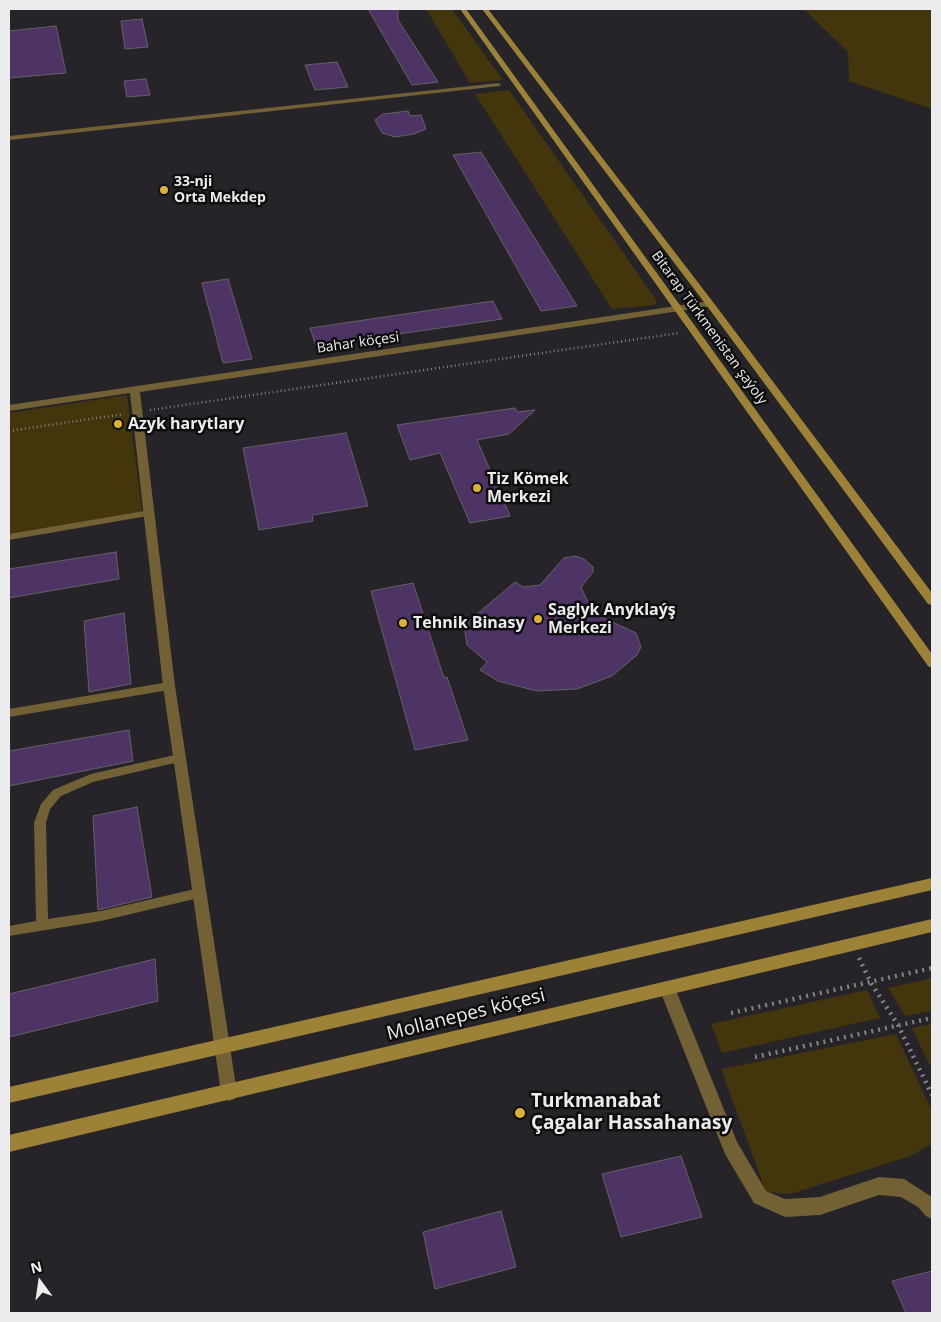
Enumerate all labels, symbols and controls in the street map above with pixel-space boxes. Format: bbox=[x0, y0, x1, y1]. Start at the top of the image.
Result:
place label: 33-nji Orta Mekdep bbox=[174, 174, 266, 206]
marker: 33-nji Orta Mekdep bbox=[158, 184, 170, 196]
street label: Bitarap Türkmenistan şaýoly bbox=[648, 248, 770, 408]
street label: Bahar köçesi bbox=[316, 329, 400, 357]
place label: Azyk harytlary bbox=[128, 414, 244, 434]
marker: Azyk harytlary bbox=[112, 418, 124, 430]
place label: Tiz Kömek Merkezi bbox=[487, 469, 569, 507]
marker: Tiz Kömek Merkezi bbox=[471, 482, 483, 494]
place label: Saglyk Anyklaýş Merkezi bbox=[548, 600, 676, 638]
place label: Tehnik Binasy bbox=[413, 613, 525, 633]
marker: Saglyk Anyklaýş Merkezi bbox=[532, 613, 544, 625]
marker: Tehnik Binasy bbox=[397, 617, 409, 629]
street label: Mollanepes köçesi bbox=[384, 984, 548, 1046]
place label: Turkmanabat Çagalar Hassahanasy bbox=[531, 1091, 732, 1135]
marker: Turkmanabat Çagalar Hassahanasy bbox=[513, 1106, 527, 1120]
text: N bbox=[28, 1256, 44, 1278]
north arrow bbox=[15, 1257, 65, 1307]

